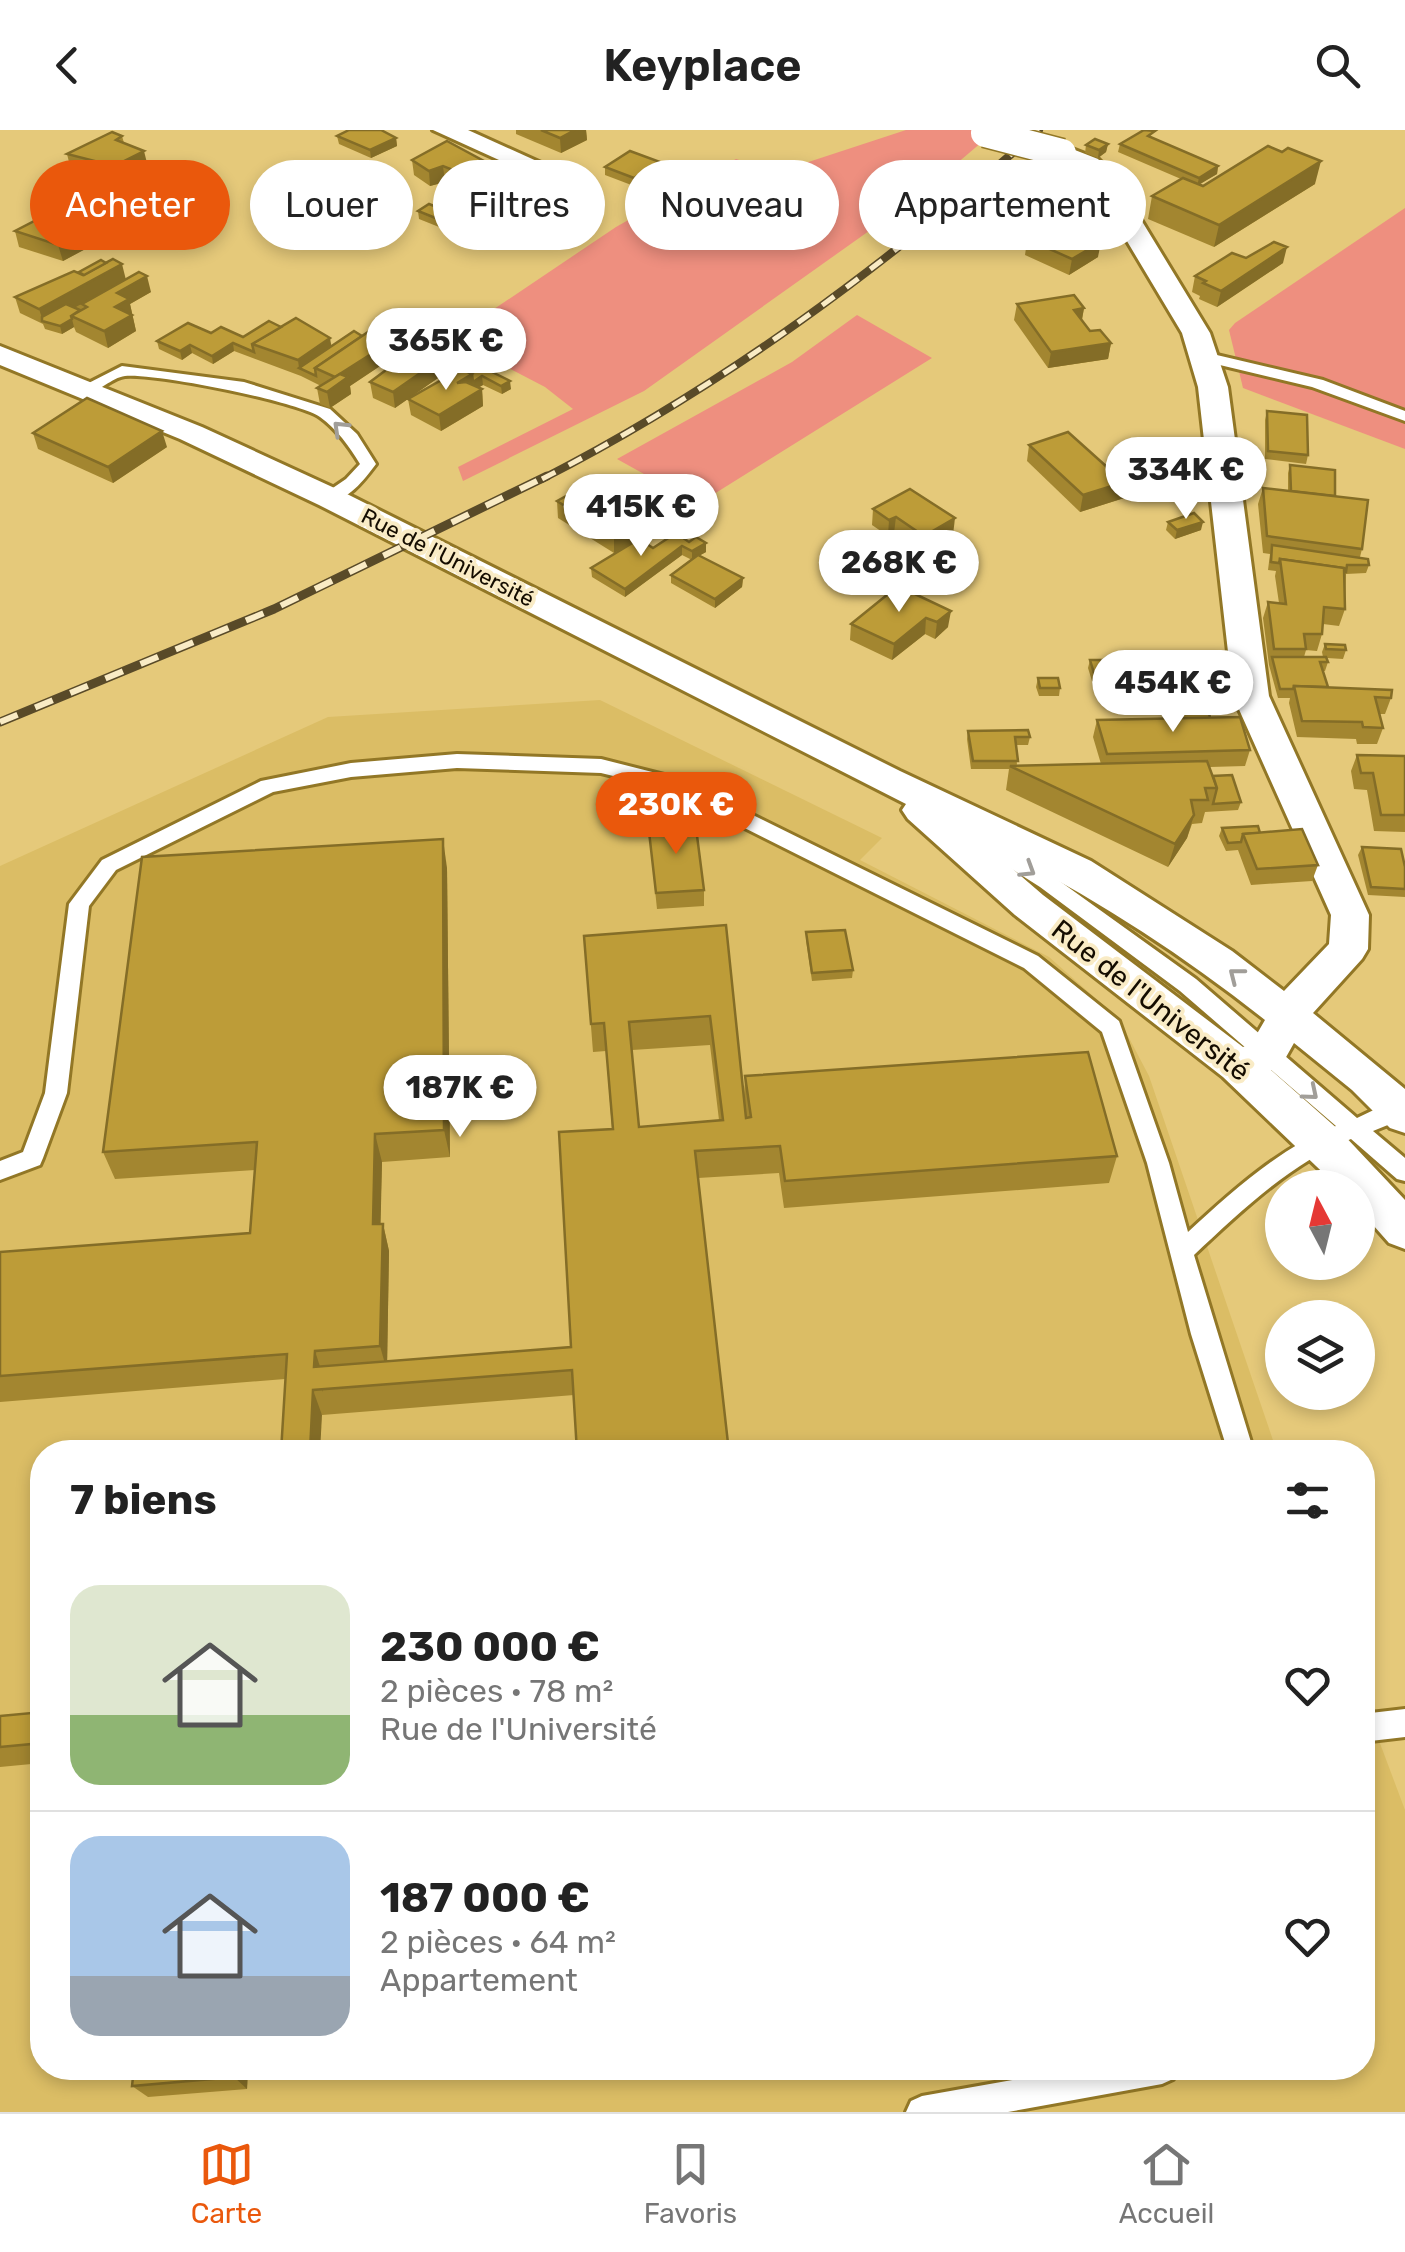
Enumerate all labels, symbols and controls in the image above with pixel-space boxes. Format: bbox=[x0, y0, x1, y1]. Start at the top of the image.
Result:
icon: back bbox=[40, 38, 95, 93]
icon: search bbox=[1310, 38, 1365, 93]
text: Keyplace bbox=[603, 39, 802, 92]
chip: Acheter bbox=[30, 160, 230, 250]
chip: Louer bbox=[250, 160, 413, 250]
chip: Filtres bbox=[433, 160, 605, 250]
chip: Nouveau bbox=[625, 160, 839, 250]
chip: Appartement bbox=[859, 160, 1146, 250]
pin: 365K € bbox=[365, 308, 527, 393]
text: 365K € bbox=[388, 321, 504, 359]
one-way arrow bbox=[334, 422, 352, 440]
pin: 334K € bbox=[1105, 437, 1267, 522]
text: 334K € bbox=[1127, 450, 1245, 488]
pin: 415K € bbox=[560, 474, 722, 559]
text: 415K € bbox=[586, 487, 696, 525]
street label: Rue de l'Université bbox=[357, 502, 539, 613]
pin: 268K € bbox=[818, 530, 980, 615]
text: 268K € bbox=[841, 543, 957, 581]
pin: 454K € bbox=[1092, 650, 1254, 735]
text: 454K € bbox=[1114, 663, 1232, 701]
pin: 230K € bbox=[595, 772, 757, 857]
text: 230K € bbox=[618, 785, 734, 823]
one-way arrow bbox=[1018, 858, 1036, 877]
street label: Rue de l'Université bbox=[1045, 913, 1256, 1088]
one-way arrow bbox=[1229, 969, 1247, 986]
pin: 187K € bbox=[379, 1055, 541, 1140]
text: 187K € bbox=[406, 1068, 514, 1106]
one-way arrow bbox=[1299, 1081, 1317, 1099]
north arrow bbox=[1265, 1170, 1375, 1280]
map controls bbox=[1265, 1170, 1375, 1410]
button: layers bbox=[1265, 1300, 1375, 1410]
icon: filters bbox=[1280, 1473, 1335, 1528]
text: 7 biens bbox=[70, 1475, 217, 1525]
text: 230 000 € bbox=[380, 1622, 600, 1672]
icon: home bbox=[150, 1625, 270, 1745]
icon: heart bbox=[1280, 1658, 1335, 1713]
text: 2 pièces · 78 m² bbox=[380, 1672, 613, 1710]
text: Rue de l'Université bbox=[380, 1710, 657, 1748]
text: 187 000 € bbox=[380, 1873, 590, 1923]
icon: home bbox=[150, 1876, 270, 1996]
icon: heart bbox=[1280, 1909, 1335, 1964]
text: 2 pièces · 64 m² bbox=[380, 1923, 616, 1961]
text: Appartement bbox=[380, 1961, 578, 1999]
tab: Carte bbox=[191, 2137, 262, 2230]
tab: Favoris bbox=[644, 2137, 737, 2230]
tab: Accueil bbox=[1119, 2137, 1214, 2230]

